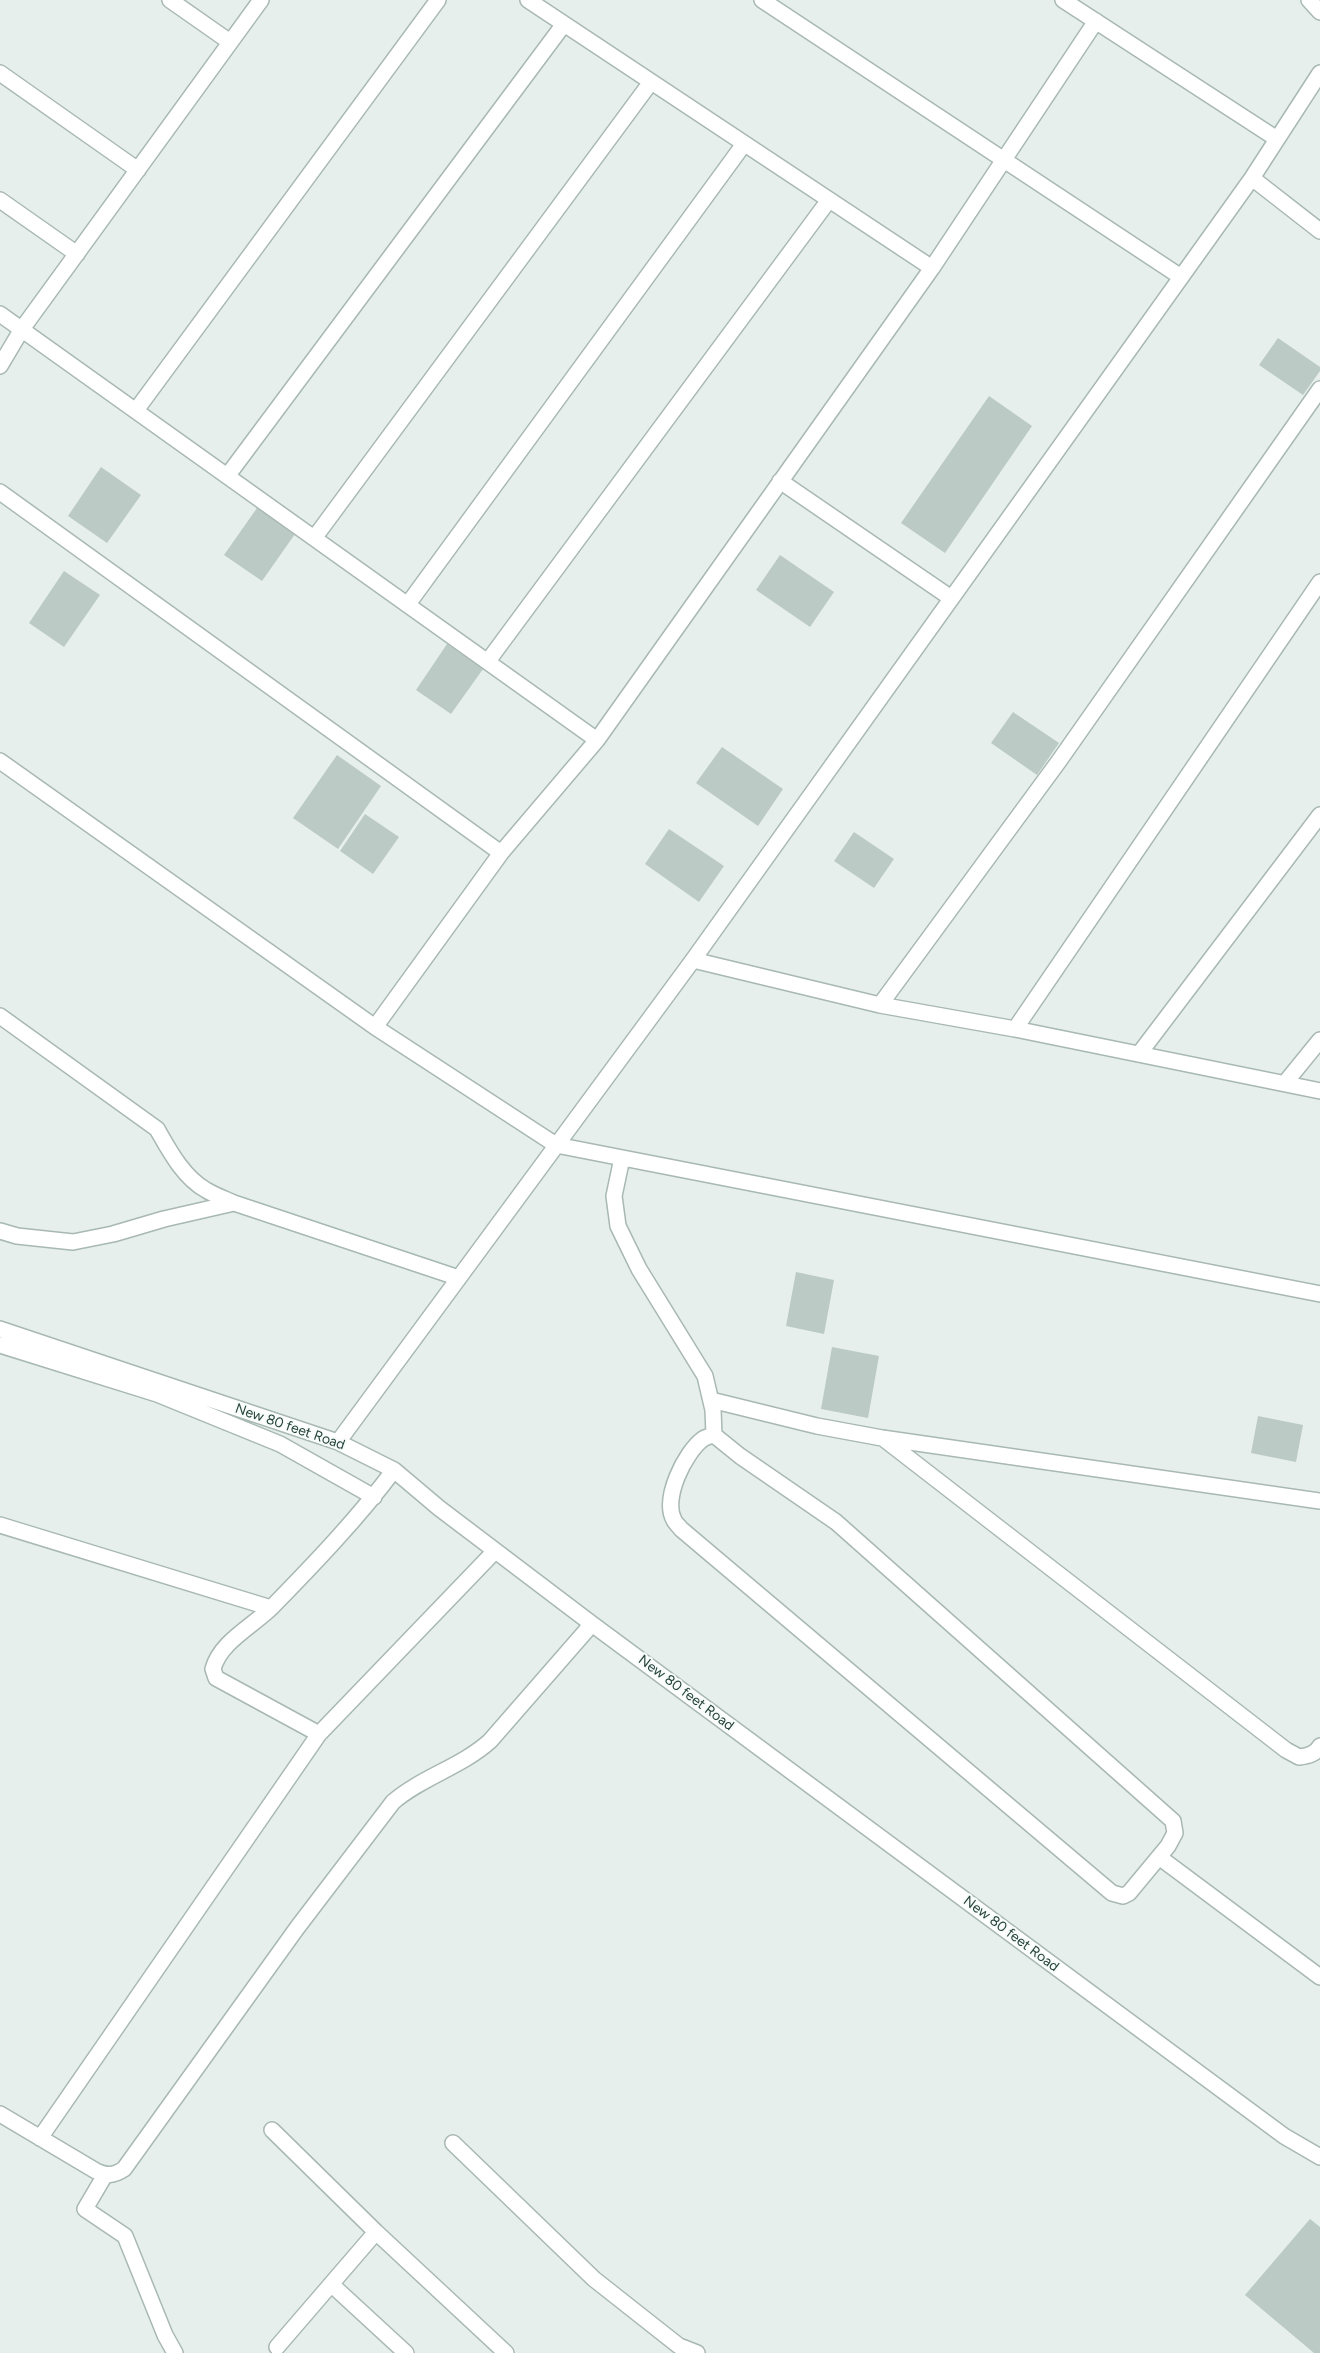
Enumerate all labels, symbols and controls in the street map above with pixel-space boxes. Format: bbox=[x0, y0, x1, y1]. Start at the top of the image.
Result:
street label: New 80 feet Road bbox=[233, 1400, 347, 1454]
street label: New 80 feet Road bbox=[635, 1652, 737, 1734]
street label: New 80 feet Road bbox=[960, 1893, 1062, 1975]

